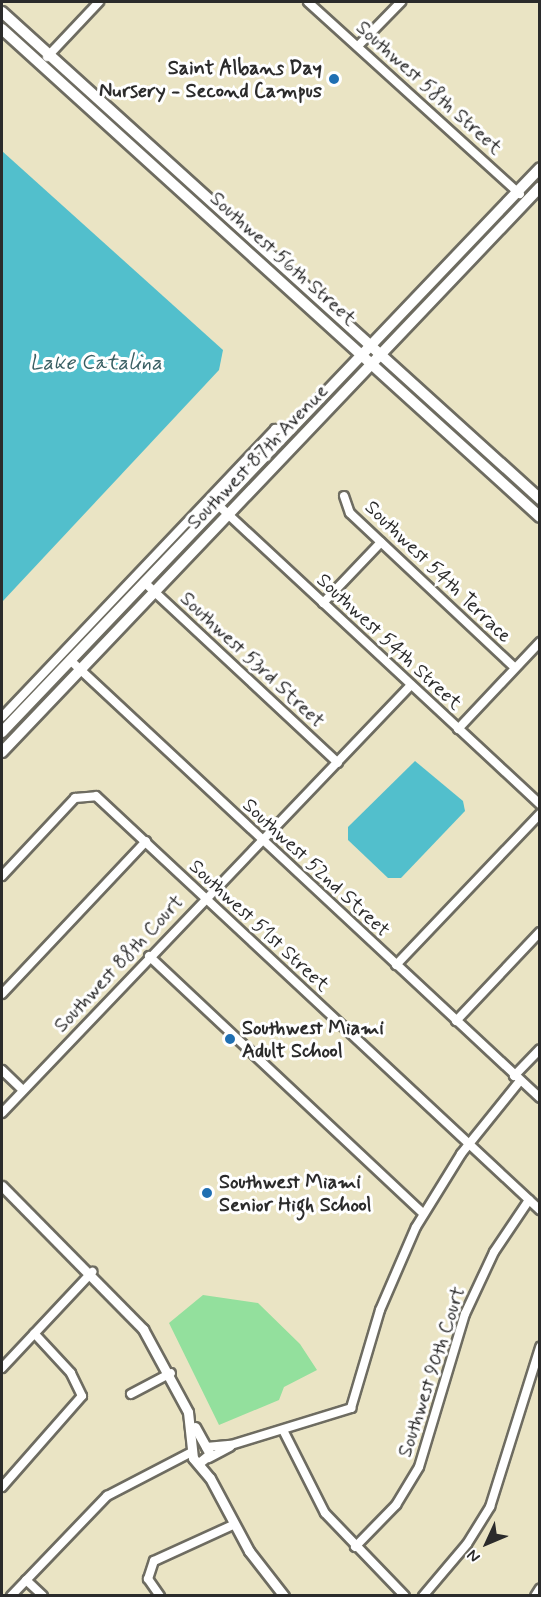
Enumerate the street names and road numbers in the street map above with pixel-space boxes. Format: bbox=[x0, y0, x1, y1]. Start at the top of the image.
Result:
street label: Southwest 58th Street bbox=[351, 16, 507, 160]
street label: Southwest 56th Street bbox=[205, 187, 361, 331]
street label: Southwest 87th Avenue bbox=[182, 379, 334, 535]
street label: Southwest 54th Terrace bbox=[360, 496, 516, 648]
street label: Southwest 54th Street bbox=[311, 568, 467, 716]
street label: Southwest 53rd Street bbox=[175, 587, 329, 733]
street label: Southwest 52nd Street bbox=[238, 794, 394, 942]
street label: Southwest 51st Street bbox=[184, 855, 334, 997]
street label: Southwest 88th Court bbox=[49, 890, 189, 1038]
street label: Southwest 90th Court bbox=[393, 1284, 471, 1460]

